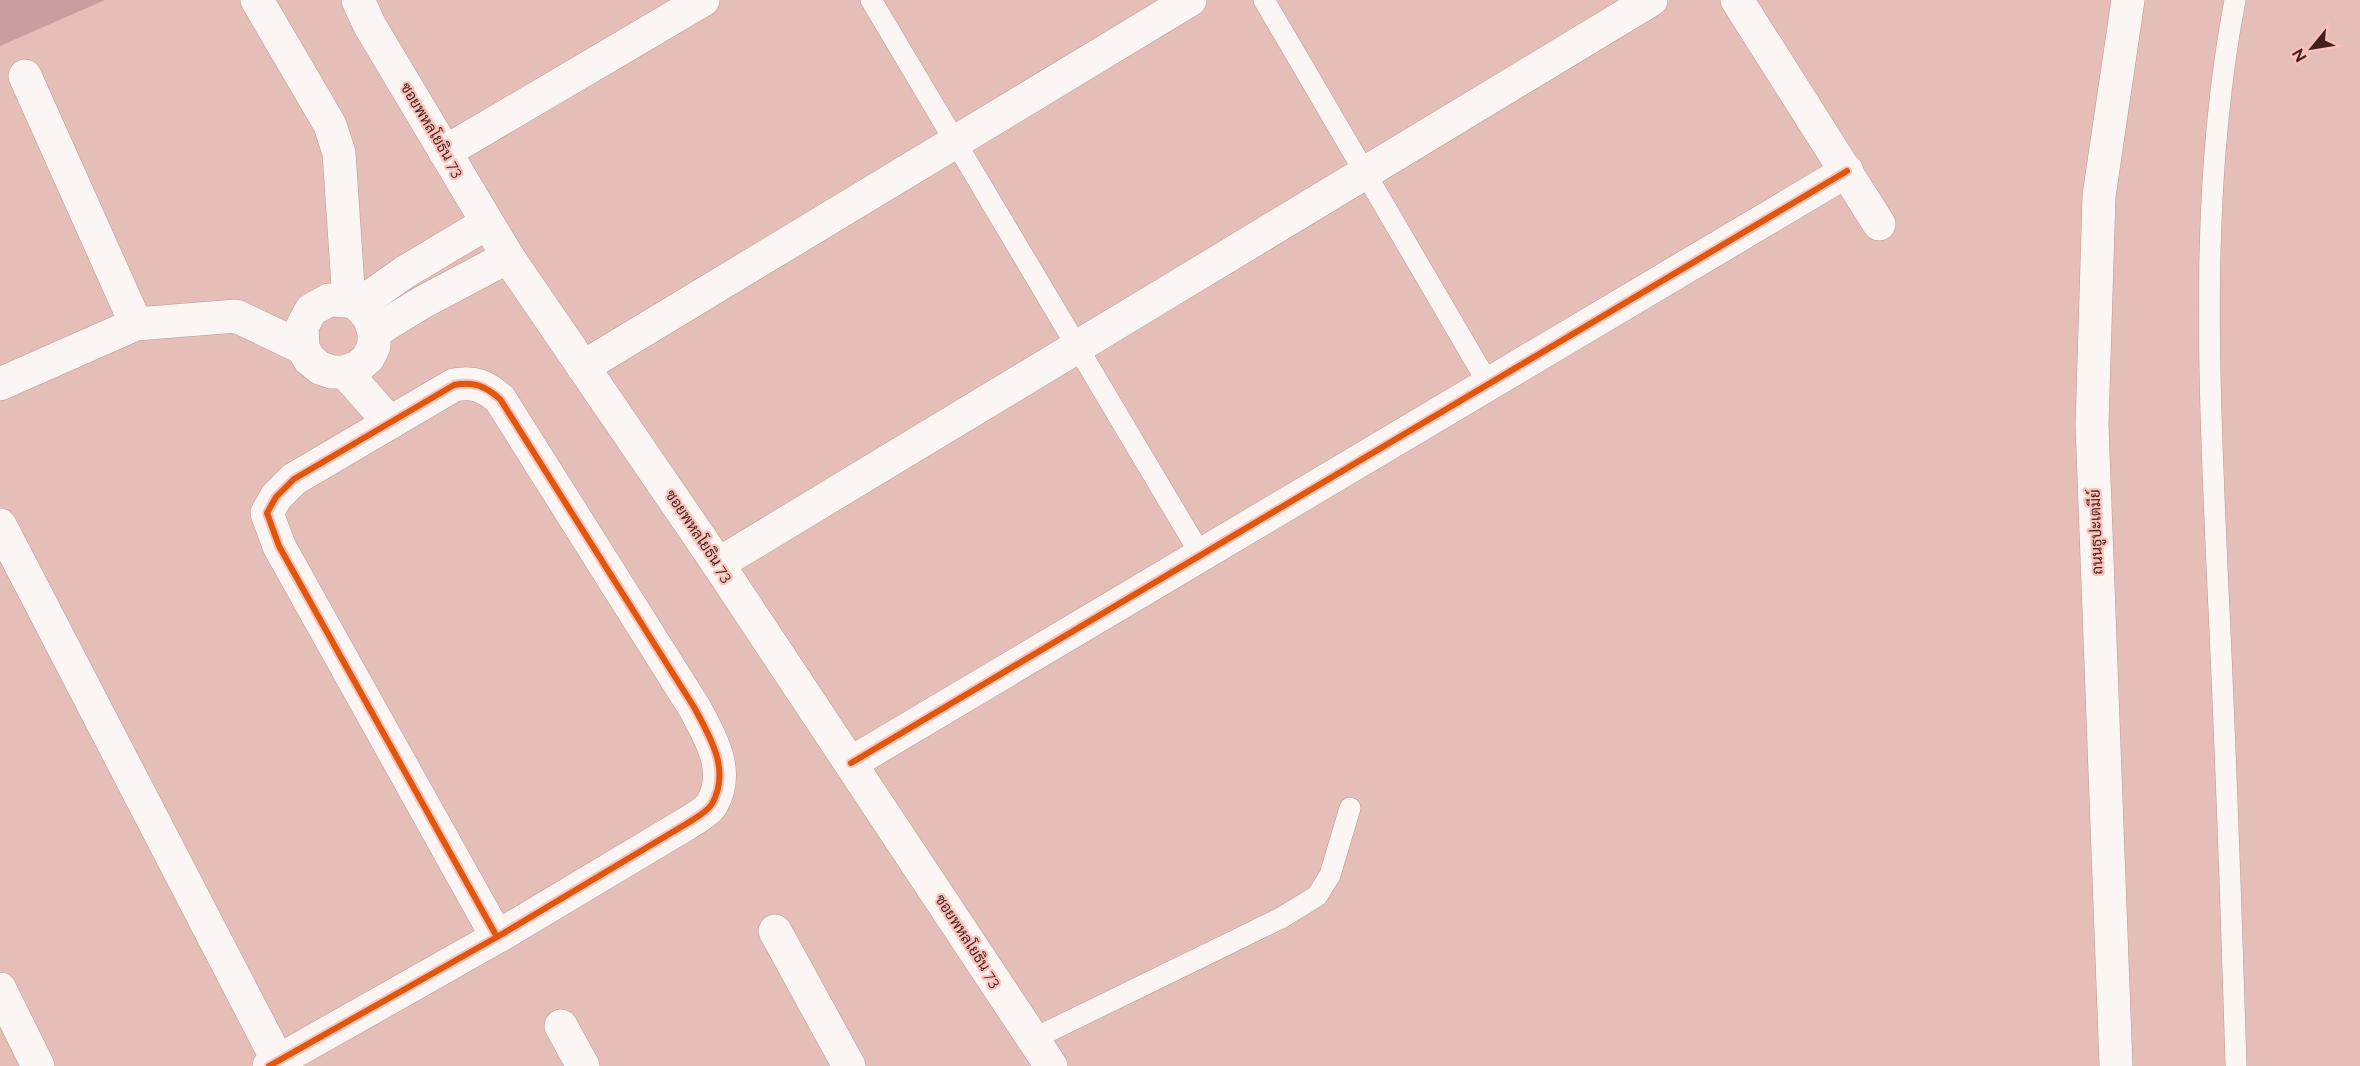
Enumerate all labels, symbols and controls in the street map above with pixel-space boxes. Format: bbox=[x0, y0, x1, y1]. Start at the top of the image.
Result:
north arrow bbox=[2282, 18, 2342, 78]
text: N bbox=[2288, 45, 2311, 65]
street label: ซอยพหลโยธิน 73 bbox=[397, 79, 468, 181]
street label: ซอยพหลโยธิน 73 bbox=[661, 486, 737, 586]
street label: ถนนธูปะเตมีย์ bbox=[2085, 489, 2107, 575]
street label: ซอยพหลโยธิน 73 bbox=[931, 890, 1006, 991]

